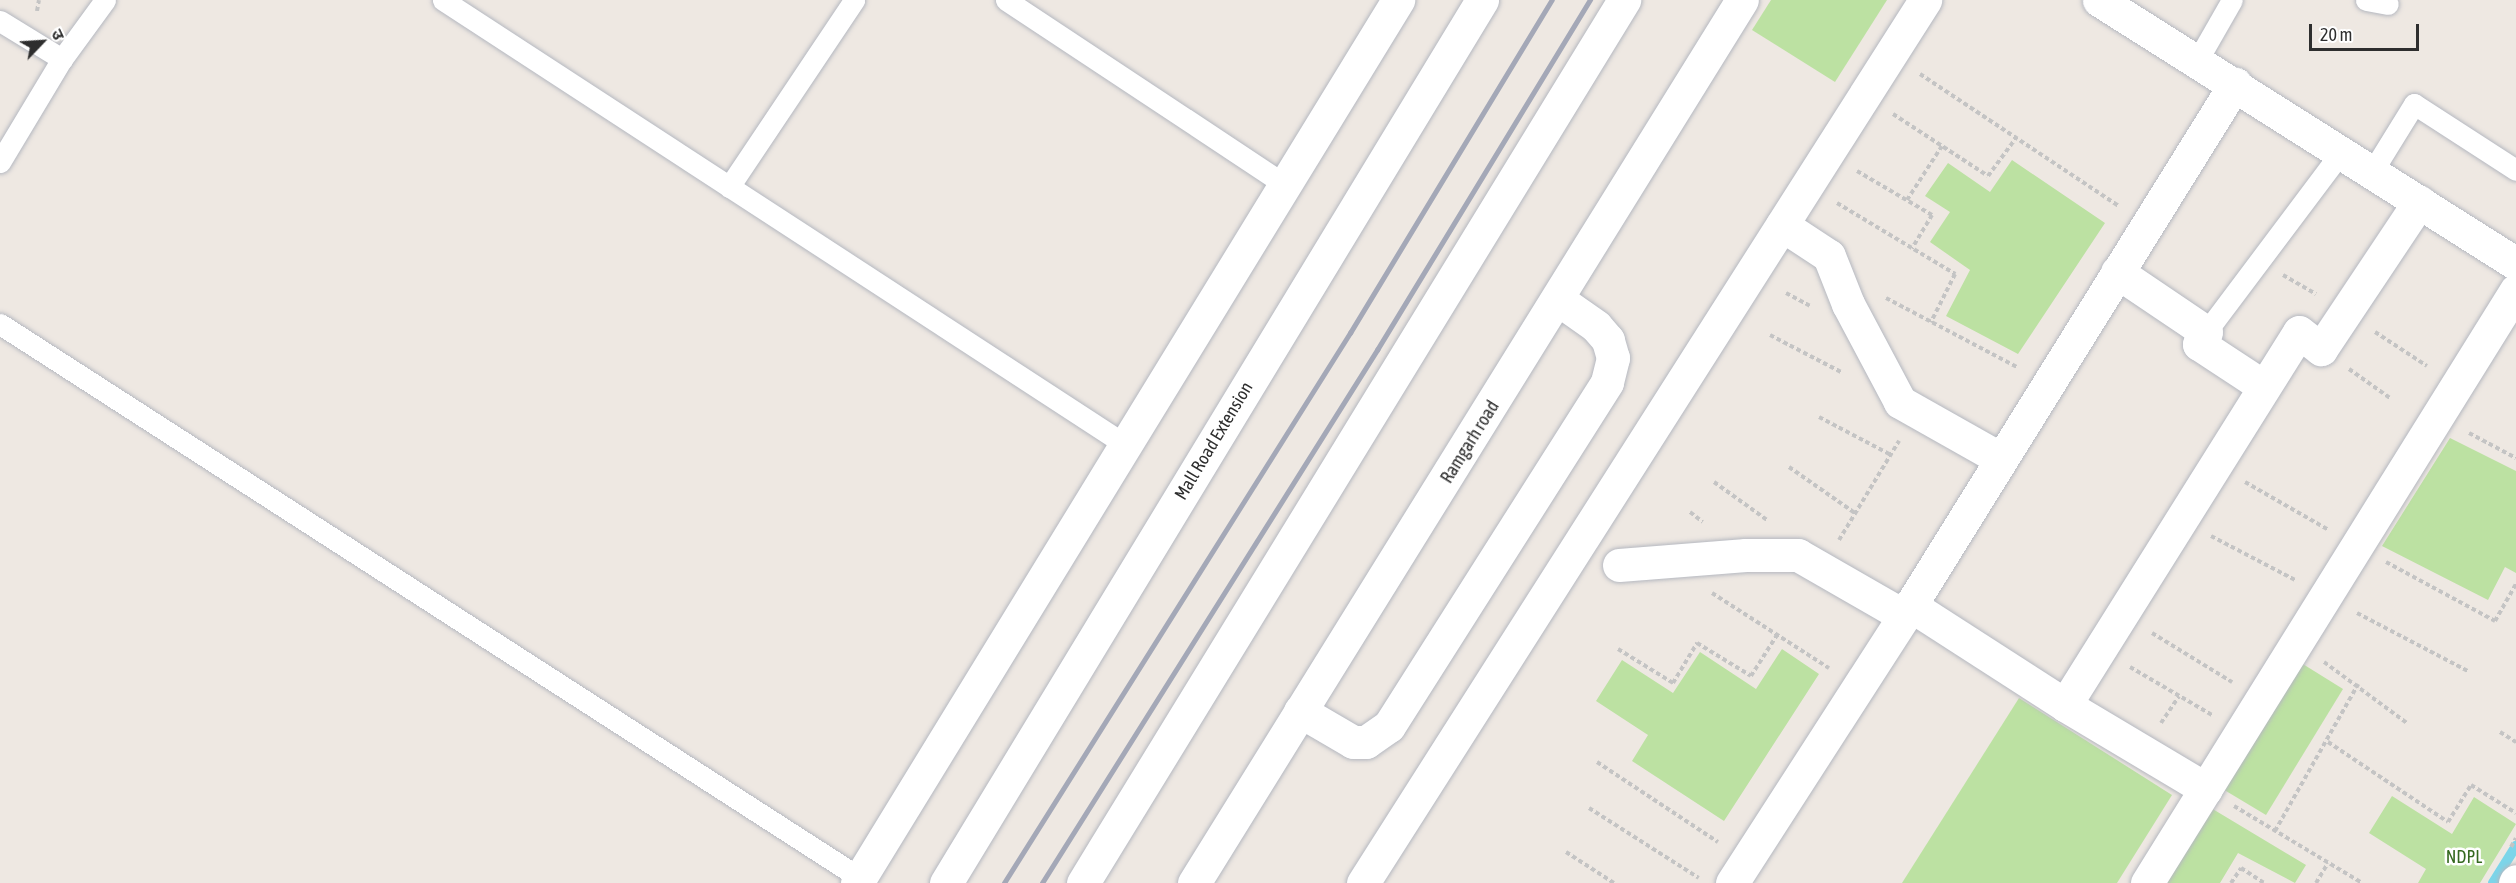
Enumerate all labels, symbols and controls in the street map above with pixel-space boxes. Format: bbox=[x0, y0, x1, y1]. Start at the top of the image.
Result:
north arrow bbox=[12, 12, 72, 72]
scale bar bbox=[2312, 12, 2422, 50]
text: 20 m bbox=[2320, 24, 2352, 45]
text: उ bbox=[48, 26, 68, 42]
street label: Mall Road Extension bbox=[1170, 378, 1258, 504]
street label: Ramgarh road bbox=[1436, 397, 1504, 487]
park label: NDPL bbox=[2446, 846, 2482, 868]

